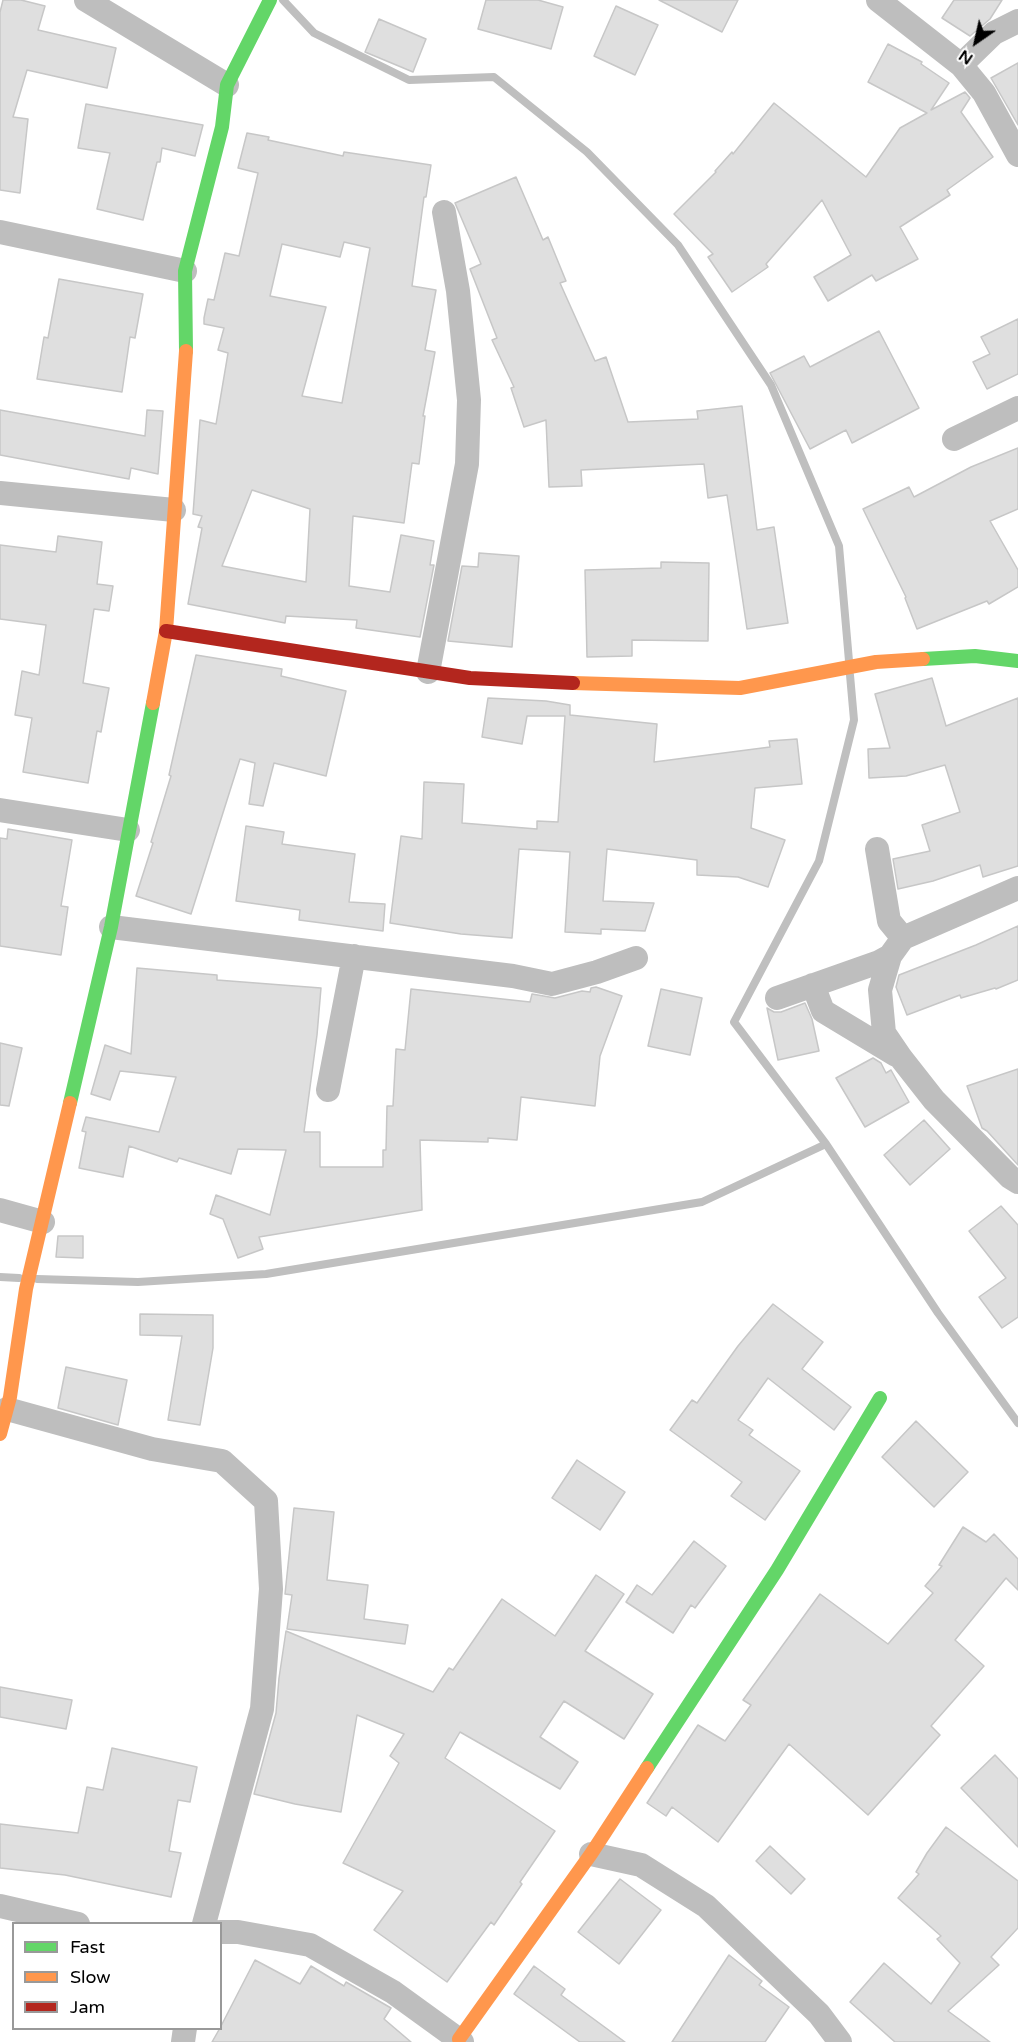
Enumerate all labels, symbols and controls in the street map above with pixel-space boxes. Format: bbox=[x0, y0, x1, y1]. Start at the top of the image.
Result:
north arrow bbox=[946, 12, 1006, 72]
text: N bbox=[955, 45, 977, 69]
legend bbox=[12, 1922, 222, 2030]
text: Fast bbox=[70, 1936, 105, 1958]
text: Slow bbox=[70, 1966, 111, 1988]
text: Jam bbox=[70, 1996, 105, 2018]

